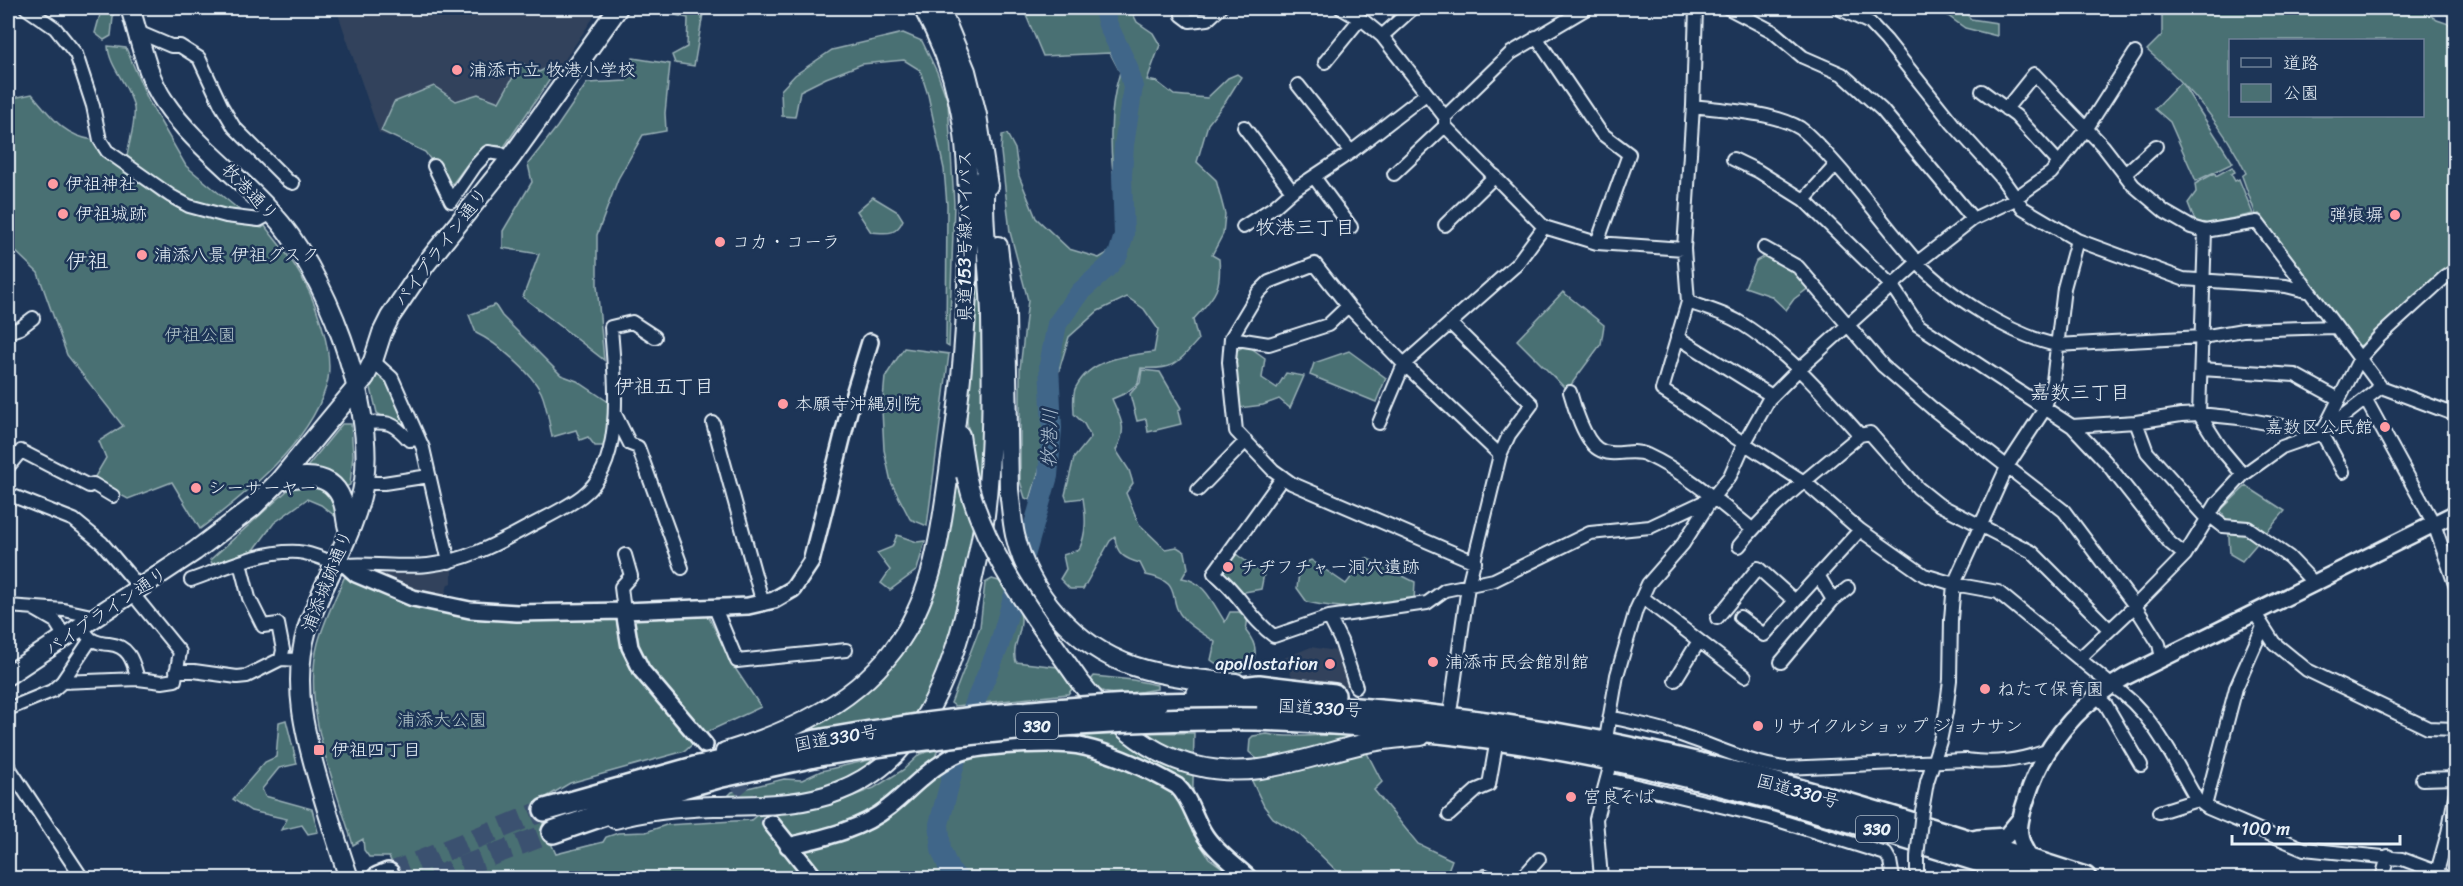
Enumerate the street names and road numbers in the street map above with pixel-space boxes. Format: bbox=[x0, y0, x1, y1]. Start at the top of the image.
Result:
street label: 県道153号線バイパス bbox=[949, 150, 981, 322]
street label: 牧港通り bbox=[213, 155, 287, 229]
street label: パイプライン通り bbox=[385, 180, 497, 314]
street label: 浦添城跡通り bbox=[292, 525, 362, 637]
street label: パイプライン通り bbox=[38, 558, 174, 664]
street label: 国道330号 bbox=[1277, 690, 1363, 726]
road number: 330 bbox=[1016, 713, 1058, 739]
street label: 国道330号 bbox=[791, 715, 881, 761]
street label: 国道330号 bbox=[1753, 765, 1843, 817]
road number: 330 bbox=[1856, 816, 1898, 842]

